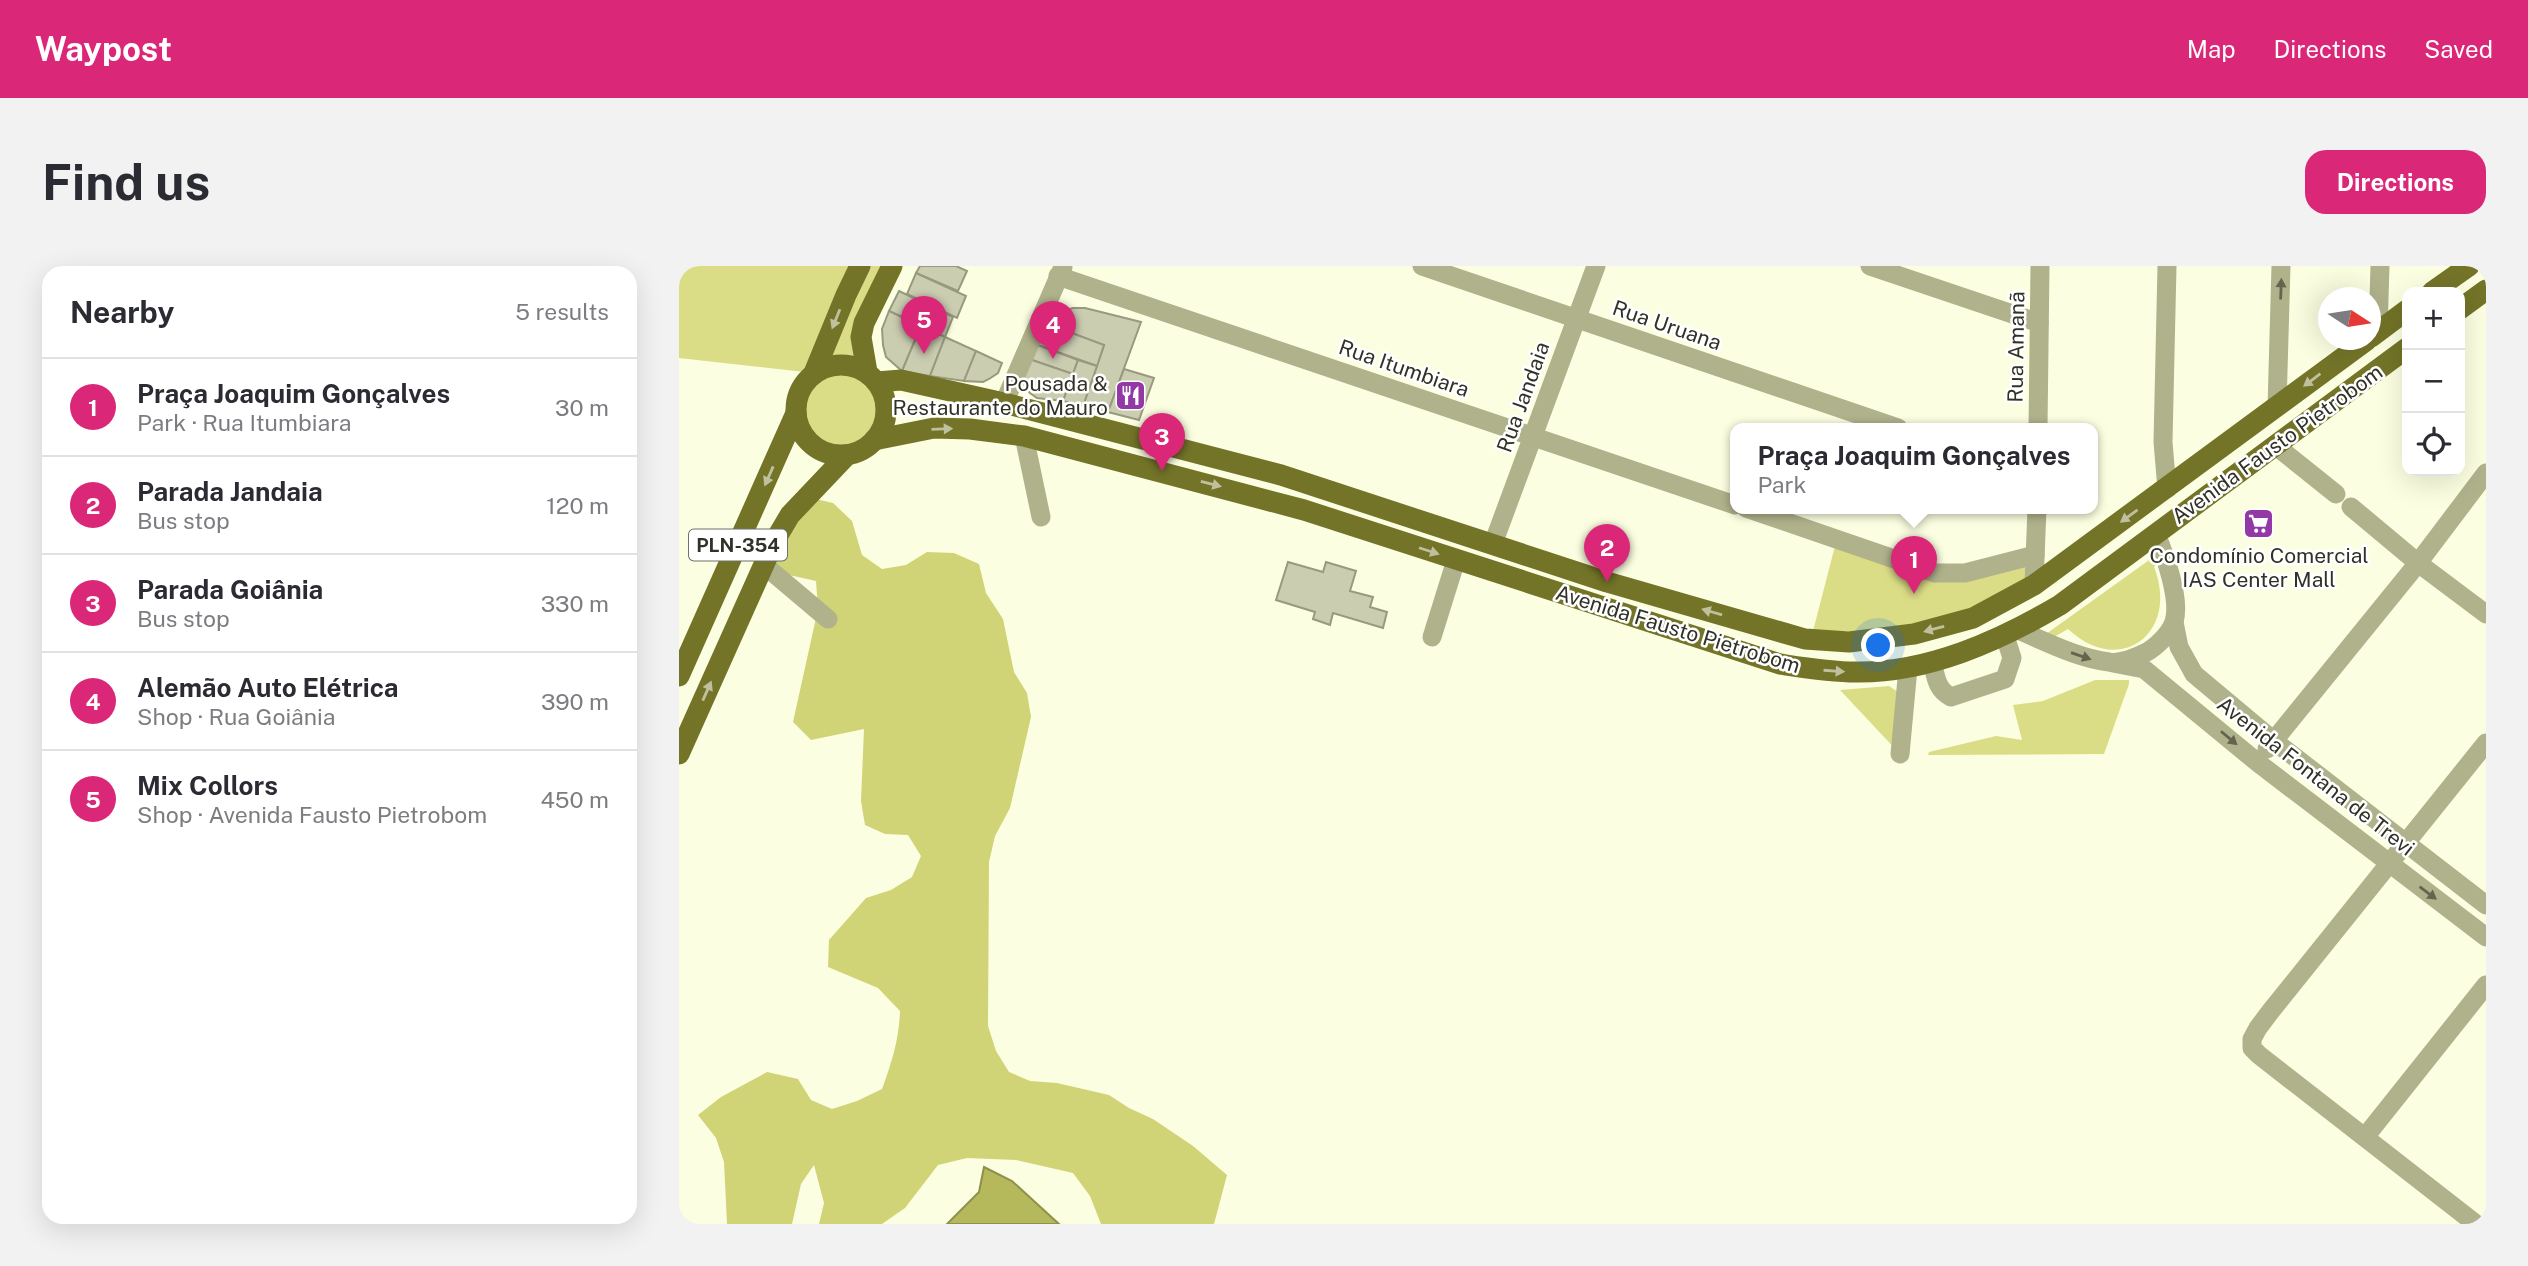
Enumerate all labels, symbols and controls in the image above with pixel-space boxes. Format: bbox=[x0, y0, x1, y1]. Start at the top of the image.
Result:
text: Waypost bbox=[35, 30, 172, 68]
text: Map bbox=[2187, 35, 2236, 63]
text: Directions bbox=[2274, 35, 2386, 63]
text: Saved bbox=[2424, 35, 2493, 63]
button: Directions bbox=[2305, 150, 2486, 214]
text: Find us bbox=[42, 153, 210, 211]
one-way arrow bbox=[2275, 278, 2286, 300]
north arrow bbox=[2318, 287, 2381, 350]
map controls bbox=[2402, 287, 2465, 476]
button: + bbox=[2402, 287, 2465, 350]
street label: Rua Amanã bbox=[2003, 291, 2029, 403]
text: Nearby bbox=[70, 294, 174, 330]
street label: Rua Uruana bbox=[1609, 295, 1725, 355]
pin: 5 bbox=[901, 296, 947, 354]
text: 5 results bbox=[515, 298, 609, 325]
pin: 4 bbox=[1030, 301, 1076, 359]
one-way arrow bbox=[830, 309, 841, 330]
street label: Rua Itumbiara bbox=[1336, 334, 1472, 402]
street label: Rua Jandaia bbox=[1491, 338, 1555, 456]
button: − bbox=[2402, 350, 2465, 413]
street label: Avenida Fausto Pietrobom bbox=[2167, 359, 2387, 529]
place label: Pousada & Restaurante do Mauro bbox=[893, 371, 1108, 420]
one-way arrow bbox=[2303, 373, 2321, 387]
text: Praça Joaquim Gonçalves bbox=[137, 378, 450, 409]
restaurant icon: Pousada & Restaurante do Mauro bbox=[1114, 378, 1148, 412]
text: 1 bbox=[88, 394, 98, 421]
text: 30 m bbox=[555, 394, 609, 421]
text: Park · Rua Itumbiara bbox=[137, 409, 351, 436]
pin: 3 bbox=[1139, 413, 1185, 471]
button: locate bbox=[2402, 413, 2465, 476]
one-way arrow bbox=[931, 423, 953, 435]
popup bbox=[1730, 423, 2098, 514]
text: Praça Joaquim Gonçalves bbox=[1757, 440, 2071, 471]
one-way arrow bbox=[763, 465, 774, 486]
text: Park bbox=[1757, 471, 1807, 498]
text: Parada Jandaia bbox=[137, 476, 323, 507]
one-way arrow bbox=[1201, 479, 1223, 490]
text: 2 bbox=[86, 492, 100, 519]
text: 120 m bbox=[546, 492, 609, 519]
supermarket icon: Condomínio Comercial IAS Center Mall bbox=[2242, 506, 2276, 540]
text: Bus stop bbox=[137, 507, 230, 534]
one-way arrow bbox=[2120, 509, 2138, 523]
pin: 2 bbox=[1584, 524, 1630, 582]
road number: PLN-354 bbox=[689, 530, 787, 560]
pin: 1 bbox=[1891, 536, 1937, 594]
place label: Condomínio Comercial IAS Center Mall bbox=[2149, 543, 2369, 592]
one-way arrow bbox=[1418, 546, 1439, 557]
text: Parada Goiânia bbox=[137, 574, 323, 605]
street label: Avenida Fausto Pietrobom bbox=[1553, 580, 1803, 678]
text: 3 bbox=[85, 590, 101, 617]
text: 330 m bbox=[541, 590, 609, 617]
text: Bus stop bbox=[137, 605, 230, 632]
one-way arrow bbox=[1700, 606, 1722, 617]
one-way arrow bbox=[1923, 624, 1944, 634]
your location bbox=[1861, 628, 1895, 662]
one-way arrow bbox=[2070, 651, 2091, 662]
one-way arrow bbox=[1823, 666, 1845, 677]
text: Alemão Auto Elétrica bbox=[137, 672, 399, 703]
one-way arrow bbox=[702, 681, 713, 702]
text: 4 bbox=[85, 688, 101, 715]
text: 390 m bbox=[541, 688, 609, 715]
street label: Avenida Fontana de Trevi bbox=[2213, 691, 2419, 861]
text: Shop · Rua Goiânia bbox=[137, 703, 336, 730]
one-way arrow bbox=[2220, 730, 2238, 746]
text: Mix Collors bbox=[137, 770, 278, 801]
text: 5 bbox=[85, 786, 101, 813]
text: 450 m bbox=[540, 786, 609, 813]
text: Shop · Avenida Fausto Pietrobom bbox=[137, 801, 487, 828]
one-way arrow bbox=[2418, 886, 2436, 901]

